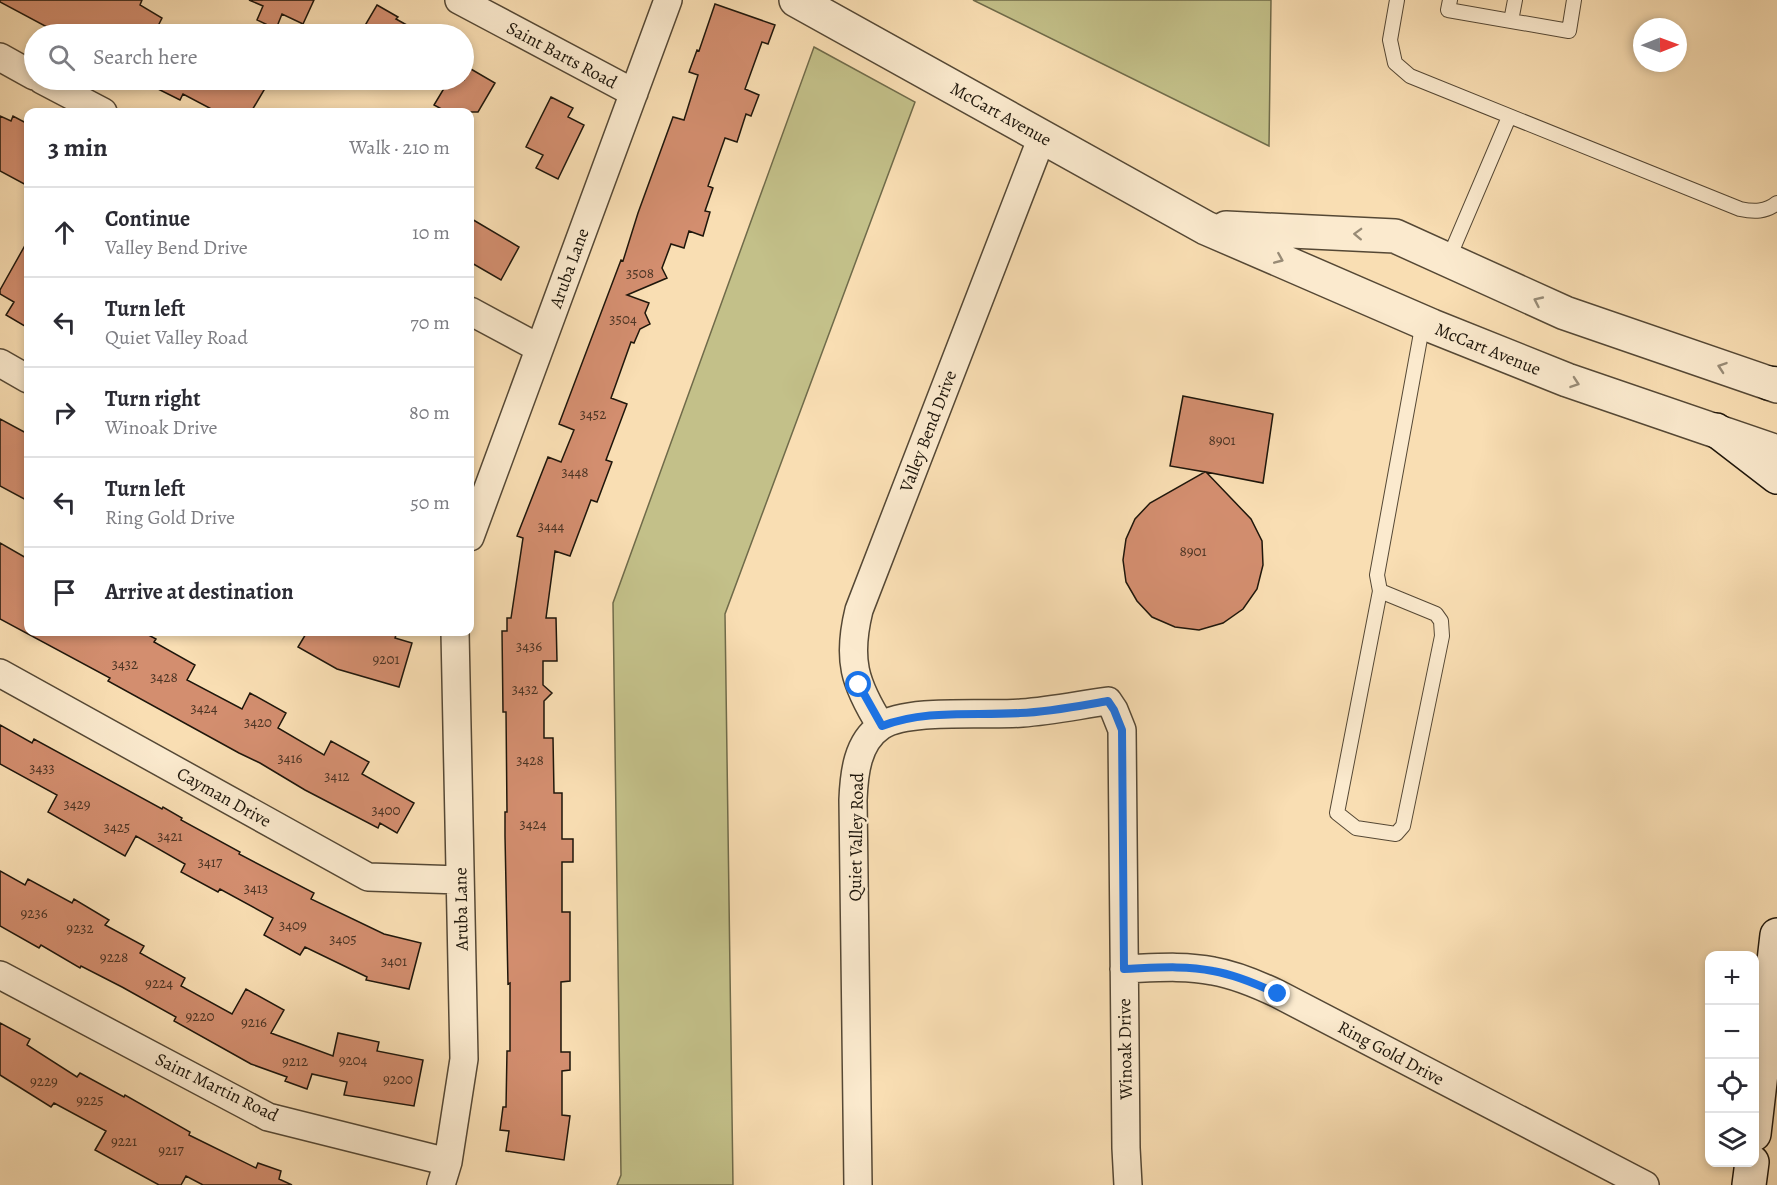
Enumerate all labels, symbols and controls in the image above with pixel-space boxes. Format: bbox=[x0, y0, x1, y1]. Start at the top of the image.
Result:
street label: Saint Barts Road bbox=[502, 16, 622, 94]
north arrow bbox=[1633, 18, 1687, 72]
search box bbox=[24, 24, 474, 90]
icon: search bbox=[45, 41, 78, 74]
text: Search here bbox=[93, 42, 198, 72]
street label: McCart Avenue bbox=[946, 76, 1056, 152]
text: 3 min bbox=[48, 130, 108, 165]
text: Walk · 210 m bbox=[349, 134, 450, 161]
text: Continue bbox=[105, 204, 190, 234]
icon: ahead bbox=[48, 216, 81, 249]
text: 10 m bbox=[412, 219, 450, 246]
street label: Aruba Lane bbox=[543, 225, 595, 312]
one-way arrow bbox=[1353, 228, 1362, 241]
text: Valley Bend Drive bbox=[105, 234, 248, 261]
one-way arrow bbox=[1273, 252, 1284, 264]
house number: 3508 bbox=[626, 263, 654, 283]
text: Turn left bbox=[105, 294, 185, 324]
one-way arrow bbox=[1534, 296, 1545, 308]
icon: left bbox=[48, 306, 81, 339]
text: 70 m bbox=[410, 309, 450, 336]
house number: 3504 bbox=[609, 309, 637, 329]
street label: McCart Avenue bbox=[1431, 317, 1545, 381]
text: Quiet Valley Road bbox=[105, 324, 248, 351]
one-way arrow bbox=[1717, 361, 1728, 374]
street label: Valley Bend Drive bbox=[893, 367, 962, 496]
one-way arrow bbox=[1569, 375, 1580, 388]
text: Turn right bbox=[105, 384, 201, 414]
icon: right bbox=[48, 396, 81, 429]
text: 80 m bbox=[409, 399, 450, 426]
house number: 3452 bbox=[580, 404, 606, 424]
text: Winoak Drive bbox=[105, 414, 218, 441]
house number: 8901 bbox=[1208, 430, 1236, 450]
house number: 3448 bbox=[561, 462, 589, 482]
text: Turn left bbox=[105, 474, 185, 504]
icon: left bbox=[48, 486, 81, 519]
text: 50 m bbox=[410, 489, 450, 516]
text: Ring Gold Drive bbox=[105, 504, 235, 531]
house number: 3444 bbox=[538, 516, 565, 536]
house number: 8901 bbox=[1179, 541, 1207, 561]
icon: arrive bbox=[48, 576, 81, 609]
text: Arrive at destination bbox=[105, 577, 294, 607]
house number: 3436 bbox=[516, 636, 542, 656]
house number: 9201 bbox=[372, 649, 400, 669]
house number: 3432 bbox=[112, 654, 138, 674]
house number: 3428 bbox=[150, 667, 178, 687]
route start bbox=[845, 671, 871, 697]
house number: 3432 bbox=[512, 679, 538, 699]
house number: 3424 bbox=[191, 698, 218, 718]
house number: 3420 bbox=[244, 712, 272, 732]
house number: 3416 bbox=[277, 748, 303, 768]
house number: 3428 bbox=[516, 750, 544, 770]
house number: 3433 bbox=[29, 758, 55, 778]
street label: Cayman Drive bbox=[172, 761, 276, 833]
house number: 3412 bbox=[324, 766, 350, 786]
street label: Quiet Valley Road bbox=[843, 772, 869, 902]
house number: 3429 bbox=[64, 794, 91, 814]
house number: 3400 bbox=[371, 800, 401, 820]
house number: 3424 bbox=[520, 814, 547, 834]
house number: 3425 bbox=[104, 817, 130, 837]
house number: 3421 bbox=[157, 826, 183, 846]
house number: 3417 bbox=[198, 852, 223, 872]
street label: Aruba Lane bbox=[448, 867, 474, 952]
house number: 3413 bbox=[244, 878, 268, 898]
house number: 9236 bbox=[20, 903, 48, 923]
house number: 3409 bbox=[279, 915, 307, 935]
house number: 9232 bbox=[66, 918, 94, 938]
house number: 3405 bbox=[329, 929, 357, 949]
house number: 9228 bbox=[100, 947, 128, 967]
house number: 3401 bbox=[381, 951, 407, 971]
map controls bbox=[1705, 951, 1759, 1167]
button: + bbox=[1705, 951, 1759, 1005]
house number: 9224 bbox=[145, 973, 173, 993]
route end bbox=[1264, 980, 1290, 1006]
street label: Winoak Drive bbox=[1112, 998, 1138, 1101]
button: − bbox=[1705, 1005, 1759, 1059]
house number: 9220 bbox=[185, 1006, 215, 1026]
house number: 9216 bbox=[241, 1012, 267, 1032]
street label: Ring Gold Drive bbox=[1334, 1015, 1448, 1091]
street label: Saint Martin Road bbox=[151, 1047, 283, 1127]
house number: 9204 bbox=[339, 1050, 368, 1070]
house number: 9212 bbox=[282, 1051, 308, 1071]
button: locate bbox=[1705, 1059, 1759, 1113]
house number: 9200 bbox=[383, 1069, 413, 1089]
house number: 9229 bbox=[30, 1071, 58, 1091]
house number: 9225 bbox=[76, 1090, 104, 1110]
button: layers bbox=[1705, 1113, 1759, 1167]
house number: 9221 bbox=[111, 1131, 137, 1151]
house number: 9217 bbox=[158, 1140, 184, 1160]

